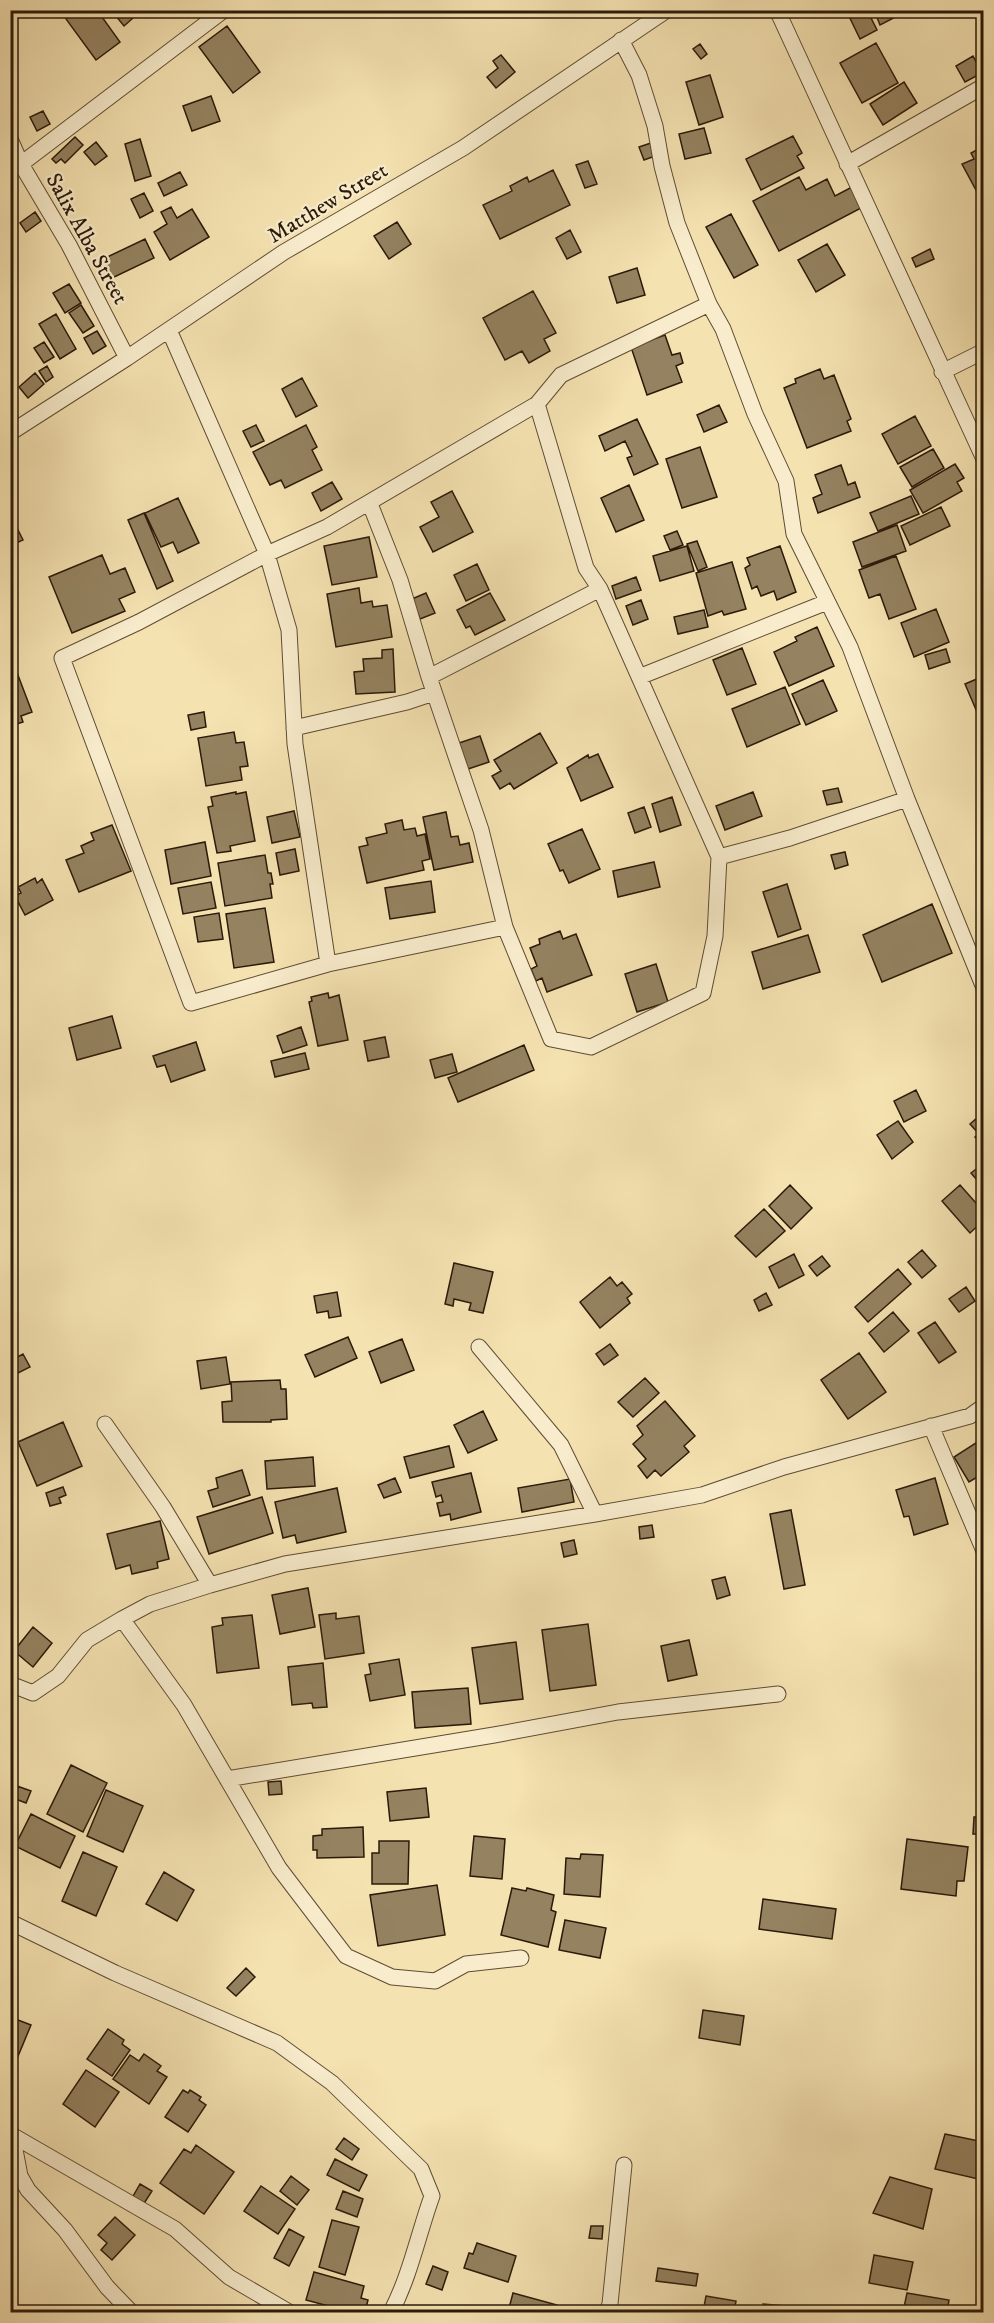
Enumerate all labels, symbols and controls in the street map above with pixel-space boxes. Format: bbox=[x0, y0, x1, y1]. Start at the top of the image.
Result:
street label: Matthew Street bbox=[263, 157, 393, 250]
street label: Salix Alba Street bbox=[40, 168, 134, 309]

